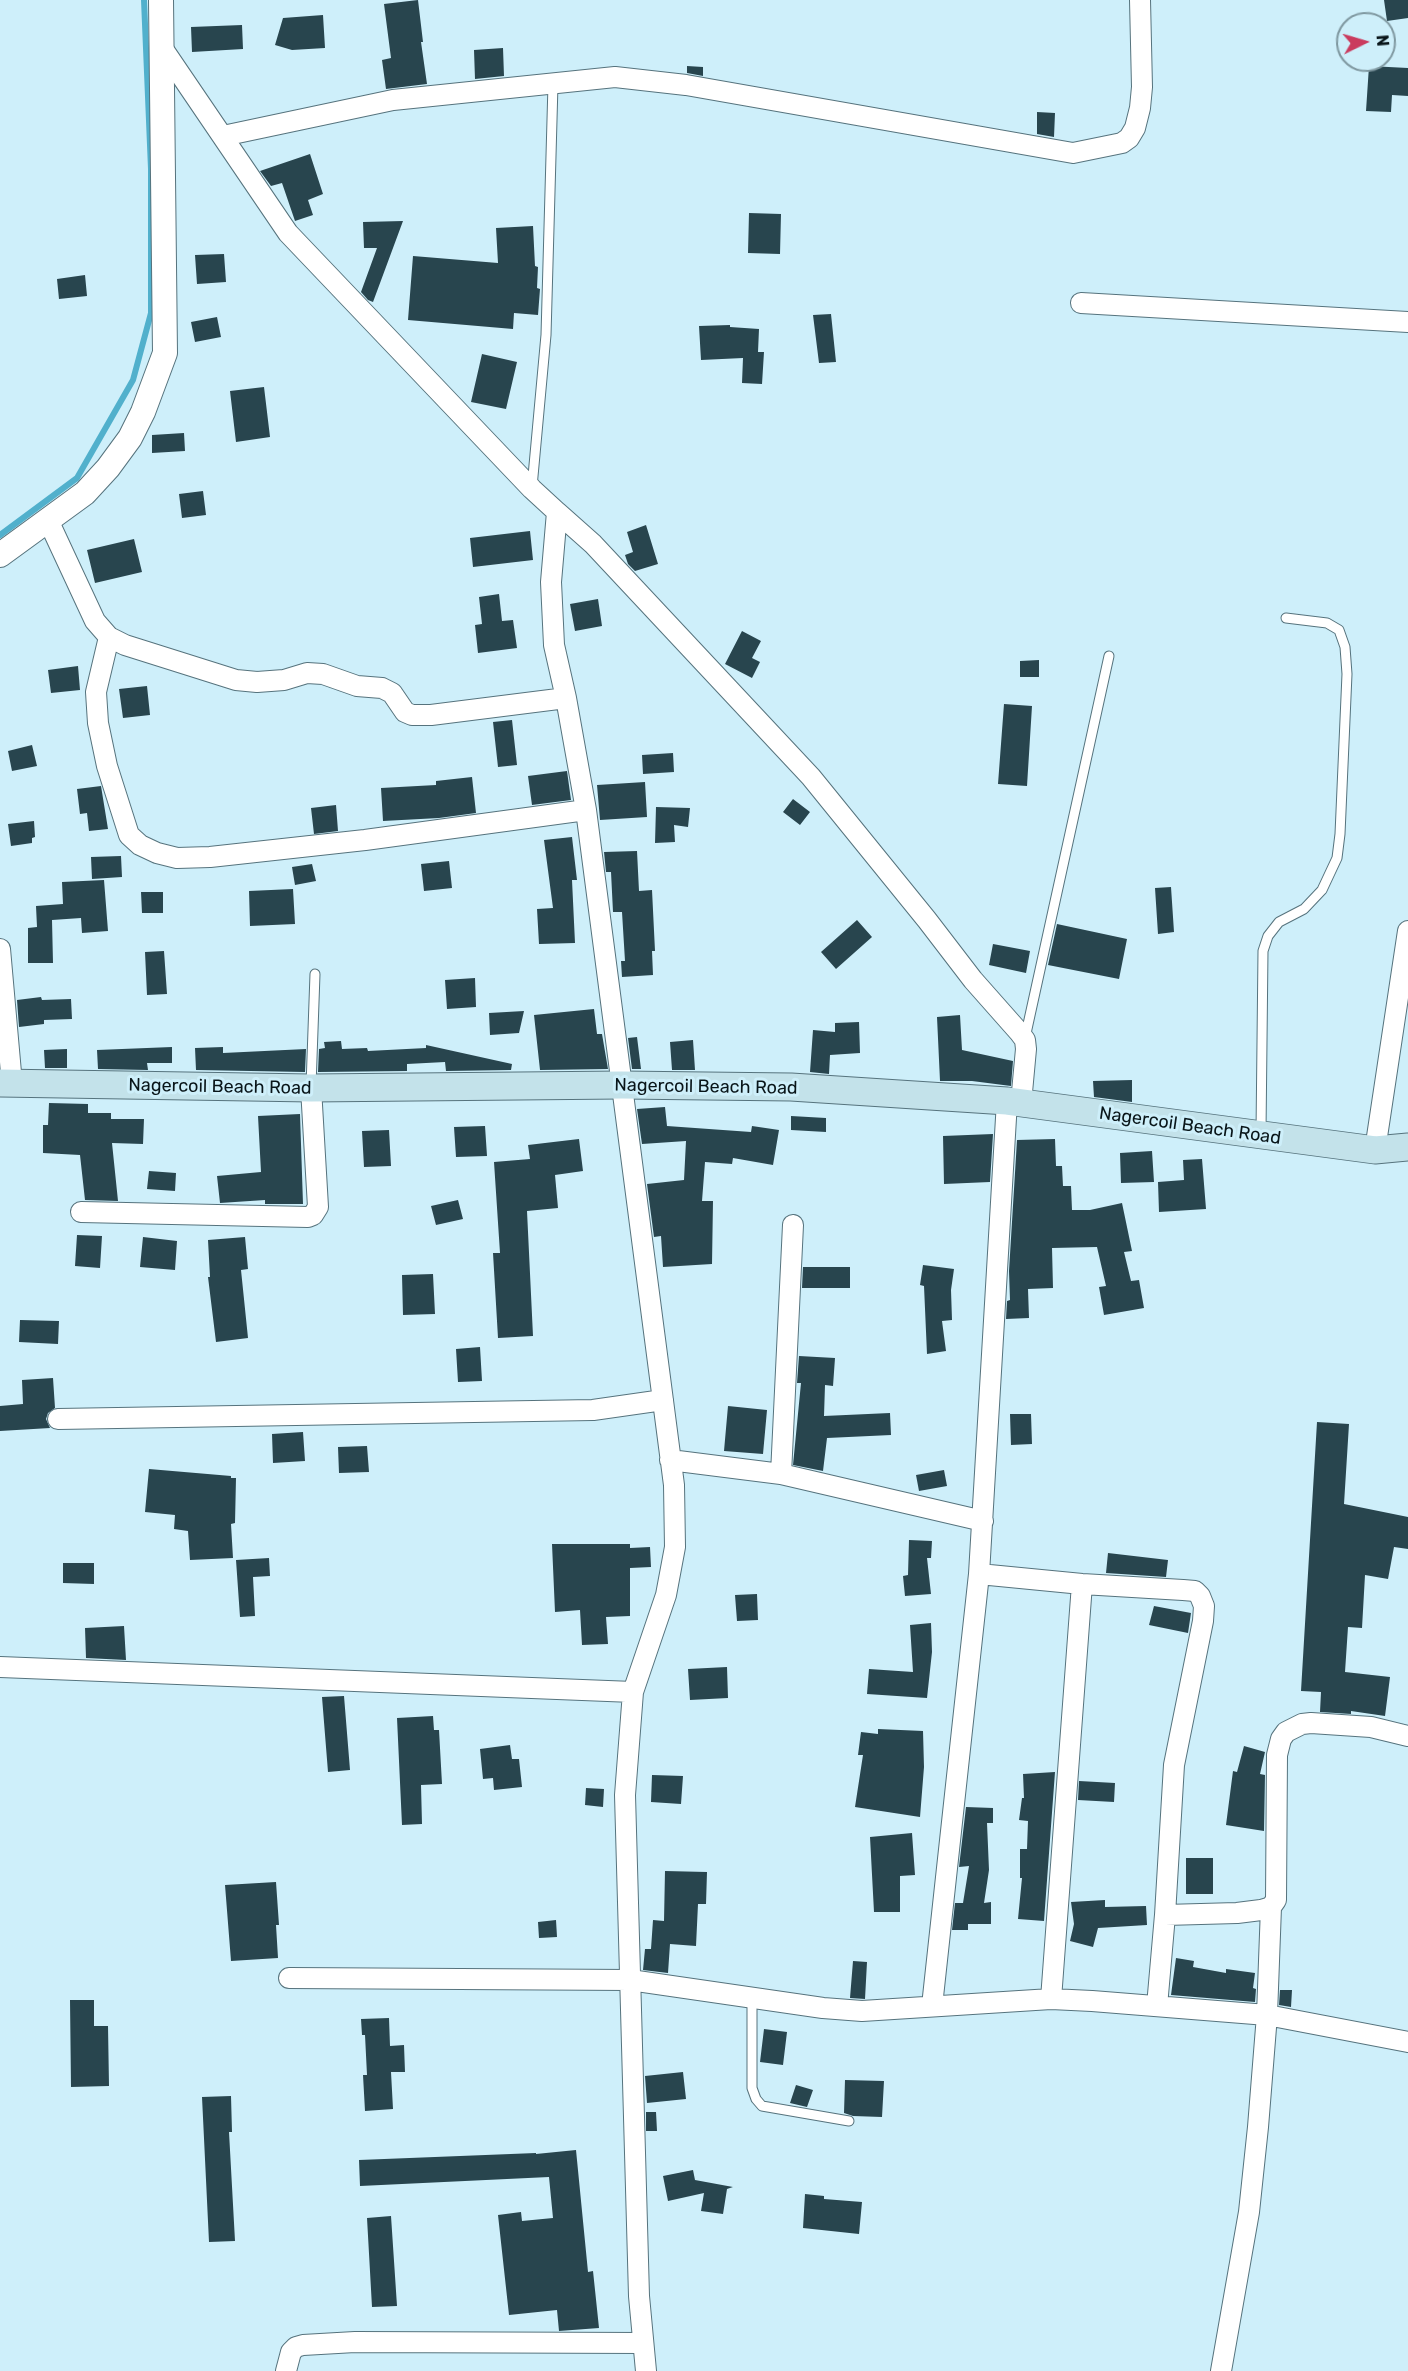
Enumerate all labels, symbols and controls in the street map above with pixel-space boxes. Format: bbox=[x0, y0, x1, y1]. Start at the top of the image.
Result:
north arrow bbox=[1336, 12, 1396, 72]
text: N bbox=[1372, 34, 1392, 47]
street label: Nagercoil Beach Road bbox=[128, 1075, 312, 1099]
street label: Nagercoil Beach Road bbox=[614, 1075, 798, 1099]
street label: Nagercoil Beach Road bbox=[1098, 1103, 1282, 1149]

